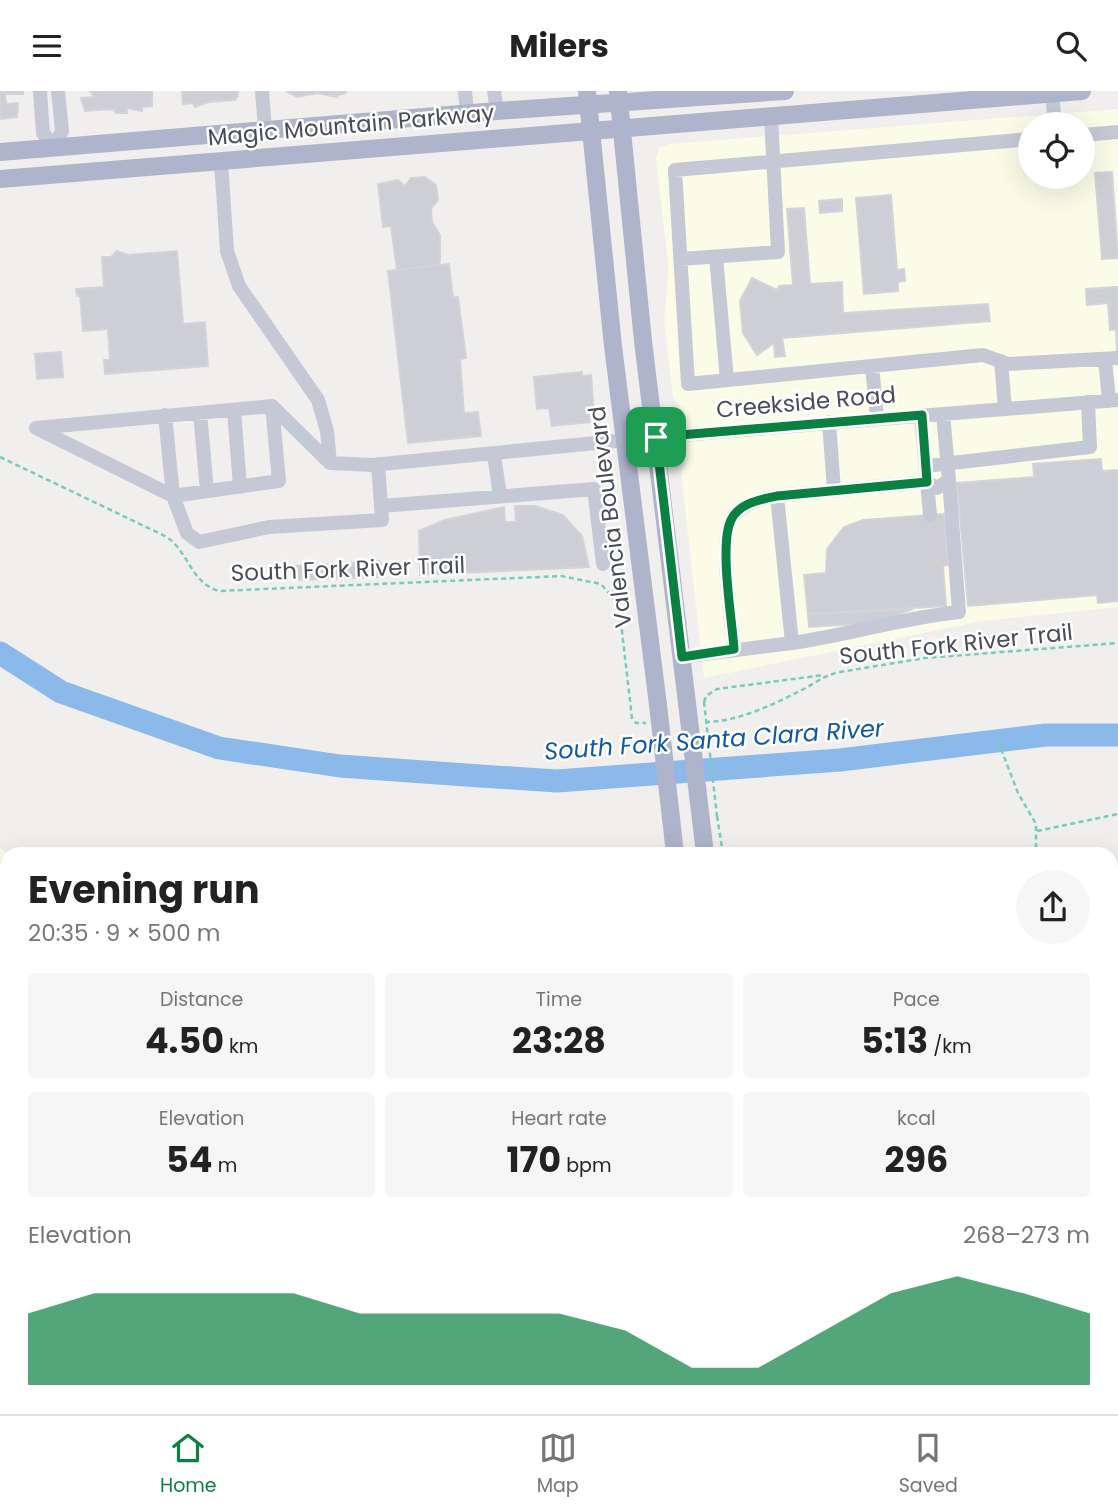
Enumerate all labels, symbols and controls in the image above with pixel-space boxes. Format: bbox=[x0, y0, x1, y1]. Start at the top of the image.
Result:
text: Milers bbox=[509, 23, 609, 68]
icon: menu bbox=[28, 27, 66, 65]
icon: search bbox=[1052, 27, 1090, 65]
street label: Magic Mountain Parkway bbox=[206, 97, 496, 153]
map controls bbox=[1018, 112, 1095, 189]
button: locate bbox=[1018, 112, 1095, 189]
street label: Creekside Road bbox=[715, 378, 897, 426]
street label: Valencia Boulevard bbox=[581, 404, 639, 630]
pin bbox=[626, 407, 686, 467]
icon: arrive bbox=[637, 418, 675, 456]
street label: South Fork River Trail bbox=[230, 549, 466, 589]
street label: South Fork River Trail bbox=[838, 616, 1074, 672]
water label: South Fork Santa Clara River bbox=[543, 711, 886, 768]
text: Evening run bbox=[28, 863, 260, 916]
button: share bbox=[1016, 870, 1090, 944]
text: 20:35 · 9 × 500 m bbox=[28, 917, 220, 949]
text: Distance bbox=[160, 986, 243, 1013]
text: Time bbox=[536, 986, 582, 1013]
text: Pace bbox=[893, 986, 940, 1013]
text: 4.50 bbox=[145, 1016, 224, 1065]
text: 23:28 bbox=[512, 1016, 606, 1065]
text: 5:13 bbox=[861, 1016, 928, 1065]
text: km bbox=[224, 1033, 258, 1060]
text: /km bbox=[928, 1033, 972, 1060]
text: Elevation bbox=[159, 1105, 244, 1132]
text: Heart rate bbox=[511, 1105, 607, 1132]
text: kcal bbox=[897, 1105, 936, 1132]
text: 54 bbox=[166, 1135, 213, 1184]
text: 170 bbox=[506, 1135, 561, 1184]
text: 296 bbox=[884, 1135, 948, 1184]
text: m bbox=[213, 1152, 237, 1179]
text: bpm bbox=[561, 1152, 612, 1179]
text: Elevation bbox=[28, 1219, 132, 1251]
text: 268–273 m bbox=[963, 1219, 1090, 1251]
tab: Home bbox=[160, 1429, 217, 1500]
tab: Map bbox=[537, 1429, 579, 1500]
tab: Saved bbox=[899, 1429, 958, 1500]

